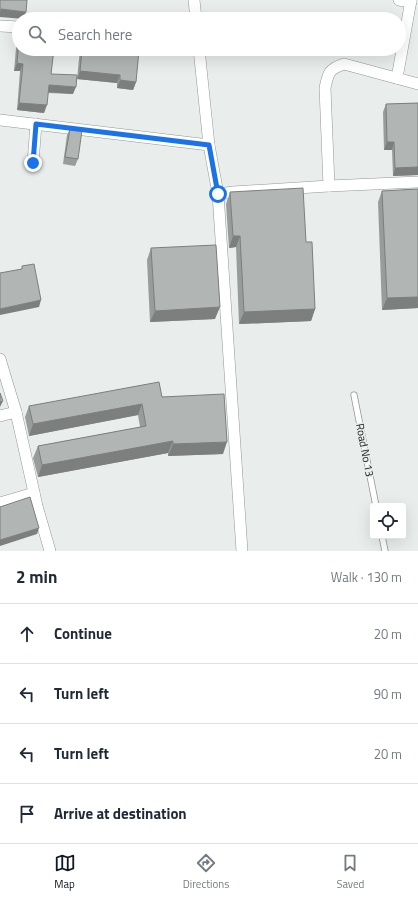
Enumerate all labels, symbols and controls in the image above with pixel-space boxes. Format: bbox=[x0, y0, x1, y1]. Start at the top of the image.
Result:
search box bbox=[12, 12, 406, 56]
icon: search bbox=[26, 23, 48, 45]
text: Search here bbox=[58, 23, 132, 46]
route end bbox=[24, 154, 42, 172]
route start bbox=[209, 185, 227, 203]
street label: Road No 13 bbox=[352, 422, 378, 478]
map controls bbox=[370, 503, 406, 539]
button: locate bbox=[370, 503, 406, 539]
text: 2 min bbox=[16, 564, 57, 590]
text: Walk · 130 m bbox=[331, 567, 402, 587]
text: Continue bbox=[54, 622, 112, 645]
icon: ahead bbox=[16, 623, 38, 645]
text: 20 m bbox=[374, 624, 402, 644]
text: Turn left bbox=[54, 682, 109, 705]
icon: left bbox=[16, 683, 38, 705]
text: 90 m bbox=[374, 684, 402, 704]
text: Turn left bbox=[54, 742, 109, 765]
icon: left bbox=[16, 743, 38, 765]
text: 20 m bbox=[374, 744, 402, 764]
text: Arrive at destination bbox=[54, 802, 187, 825]
icon: arrive bbox=[16, 803, 38, 825]
tab: Map bbox=[54, 852, 76, 892]
tab: Directions bbox=[183, 852, 229, 892]
tab: Saved bbox=[336, 852, 364, 892]

